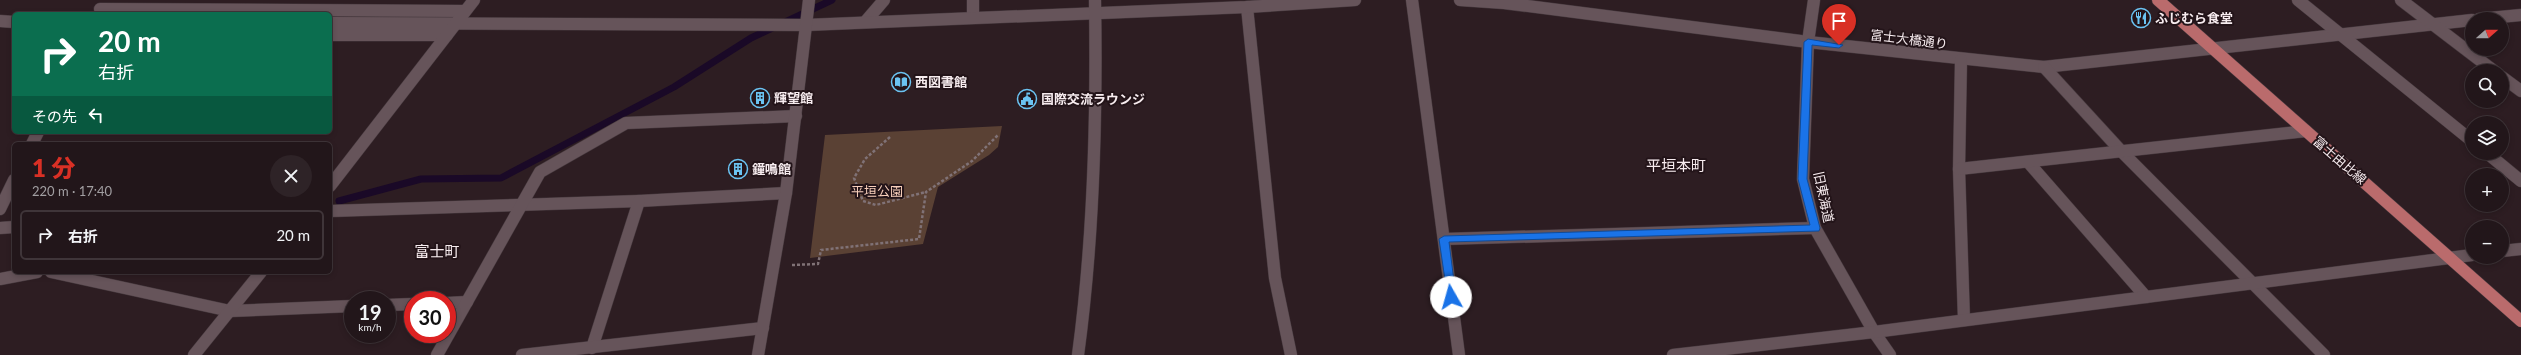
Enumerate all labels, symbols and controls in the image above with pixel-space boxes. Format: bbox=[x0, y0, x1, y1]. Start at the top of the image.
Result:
pin bbox=[1822, 4, 1856, 45]
restaurant icon: ふじむら食堂 bbox=[2130, 7, 2152, 29]
icon: arrive bbox=[1828, 10, 1850, 32]
place label: ふじむら食堂 bbox=[2155, 10, 2233, 26]
north arrow bbox=[2465, 12, 2509, 56]
map controls bbox=[2465, 12, 2509, 264]
text: 20 m bbox=[98, 24, 161, 58]
street label: 富士大橋通り bbox=[1869, 26, 1949, 52]
icon: right bbox=[32, 28, 84, 80]
text: 右折 bbox=[98, 61, 134, 83]
button: search bbox=[2465, 64, 2509, 108]
library icon: 西図書館 bbox=[890, 71, 912, 93]
place label: 西図書館 bbox=[915, 74, 967, 90]
building icon: 輝望館 bbox=[749, 87, 771, 109]
public building icon: 国際交流ラウンジ bbox=[1016, 88, 1038, 110]
place label: 輝望館 bbox=[774, 90, 813, 106]
place label: 国際交流ラウンジ bbox=[1041, 91, 1145, 107]
icon: left bbox=[85, 104, 107, 126]
text: その先 bbox=[32, 107, 77, 125]
button: layers bbox=[2465, 116, 2509, 160]
street label: 富士由比線 bbox=[2310, 133, 2370, 187]
text: 1 分 bbox=[32, 153, 75, 182]
button: close bbox=[270, 155, 312, 197]
district label: 平垣本町 bbox=[1646, 156, 1706, 174]
building icon: 鐘鳴館 bbox=[727, 158, 749, 180]
place label: 鐘鳴館 bbox=[752, 161, 791, 177]
button: + bbox=[2465, 168, 2509, 212]
street label: 旧東海道 bbox=[1811, 170, 1837, 224]
text: 220 m · 17:40 bbox=[32, 183, 112, 199]
park label: 平垣公園 bbox=[851, 183, 903, 199]
button: − bbox=[2465, 220, 2509, 264]
icon: right bbox=[34, 224, 56, 246]
text: 20 m bbox=[276, 226, 310, 244]
text: 右折 bbox=[68, 227, 98, 245]
district label: 富士町 bbox=[414, 242, 460, 260]
position arrow bbox=[1430, 276, 1472, 318]
speed limit sign: 30 bbox=[404, 291, 456, 343]
text: 19 bbox=[358, 300, 382, 324]
text: km/h bbox=[358, 321, 382, 333]

